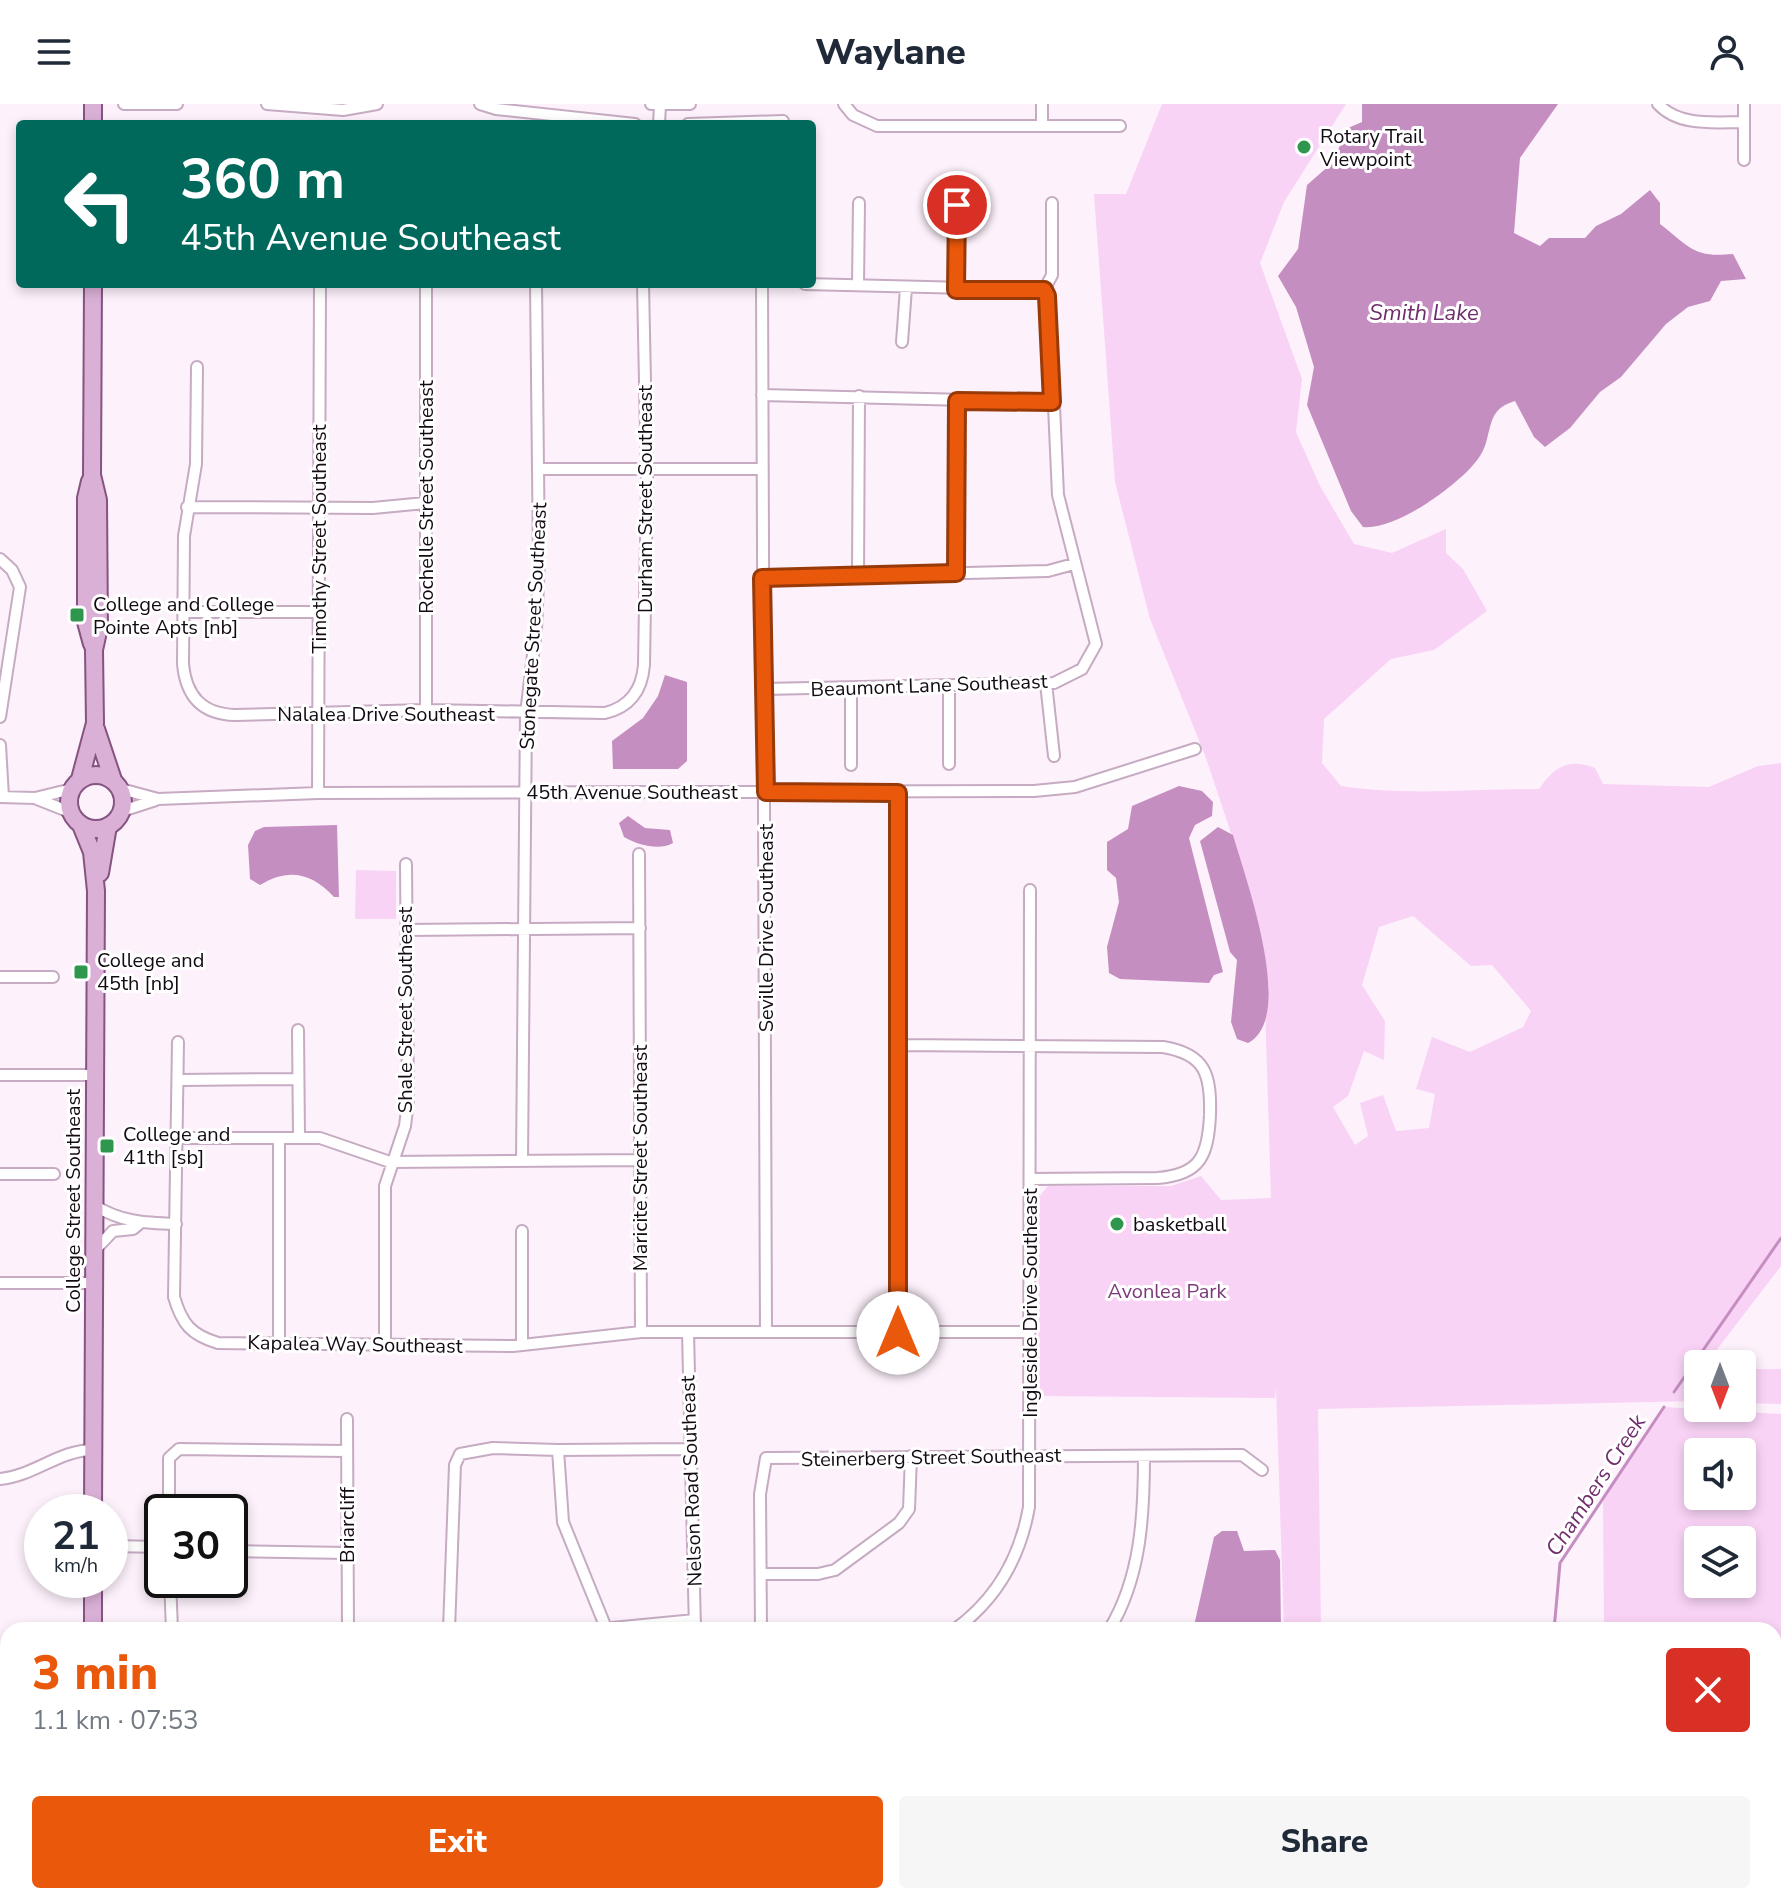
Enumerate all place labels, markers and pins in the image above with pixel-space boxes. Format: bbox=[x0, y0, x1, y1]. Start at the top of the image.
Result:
place label: Rotary Trail Viewpoint bbox=[1319, 123, 1424, 173]
marker: Rotary Trail Viewpoint bbox=[1295, 138, 1313, 156]
pin bbox=[923, 171, 991, 239]
place label: College and College Pointe Apts [nb] bbox=[93, 591, 274, 641]
marker: College and College Pointe Apts [nb] bbox=[68, 606, 86, 624]
place label: College and 45th [nb] bbox=[97, 947, 204, 997]
marker: College and 45th [nb] bbox=[72, 963, 90, 981]
place label: College and 41th [sb] bbox=[123, 1121, 230, 1171]
marker: College and 41th [sb] bbox=[98, 1137, 116, 1155]
place label: basketball bbox=[1133, 1211, 1226, 1238]
marker: basketball bbox=[1108, 1215, 1126, 1233]

